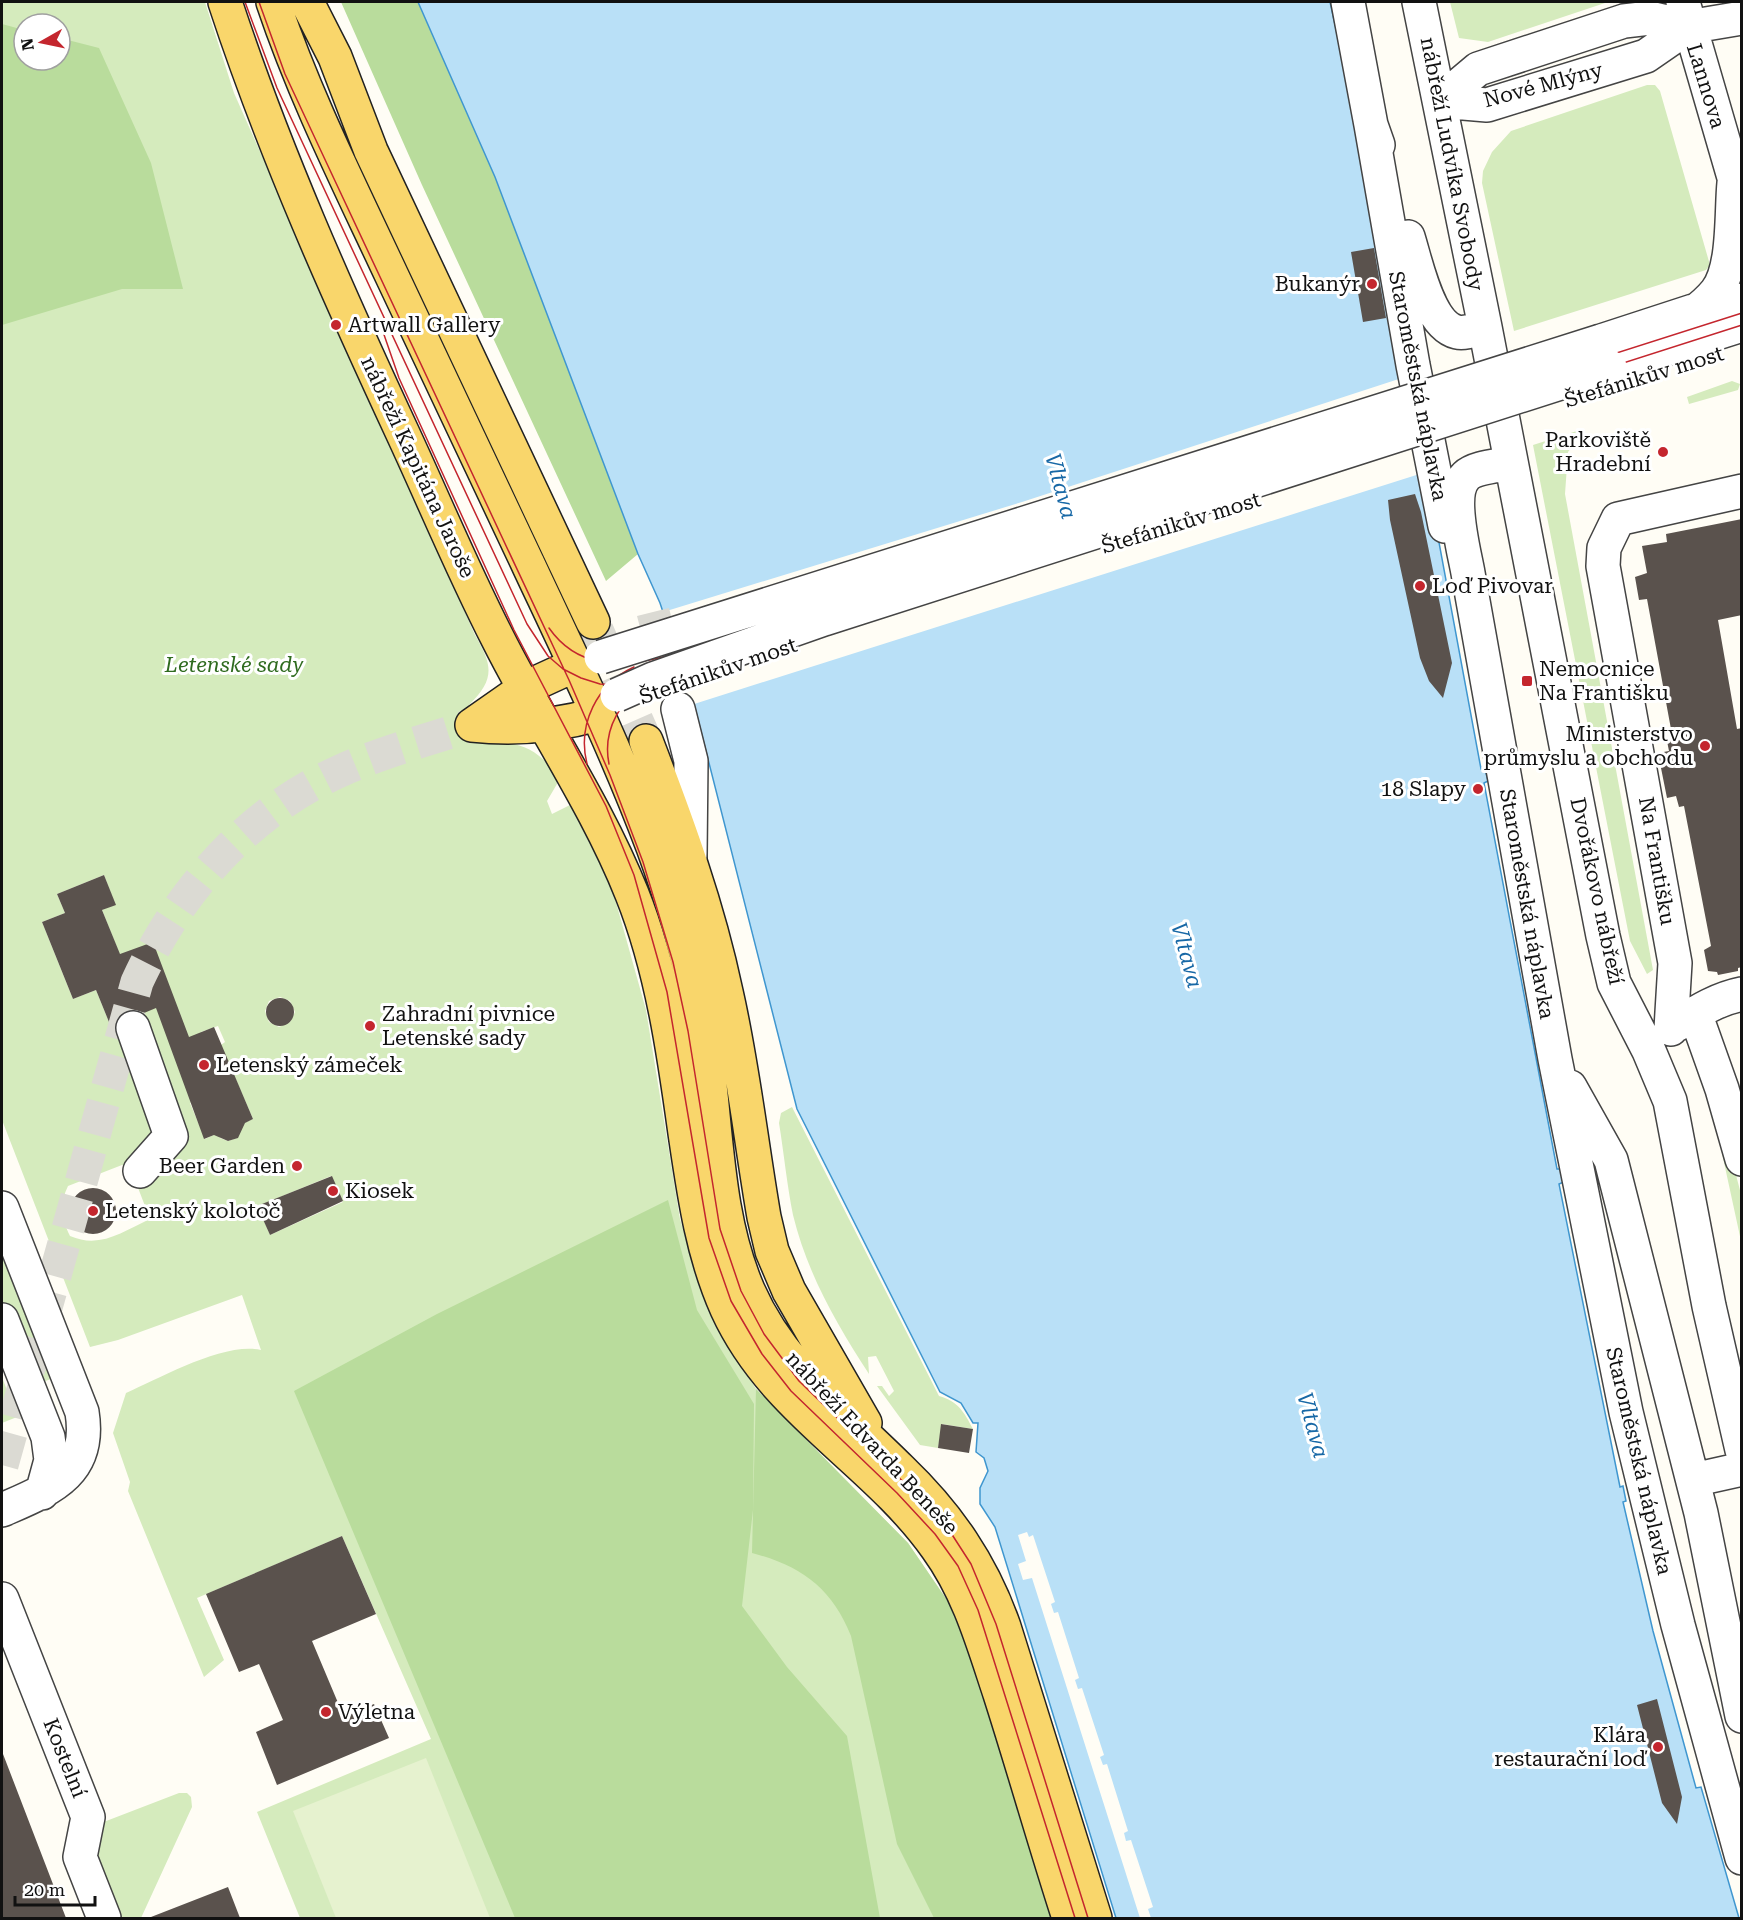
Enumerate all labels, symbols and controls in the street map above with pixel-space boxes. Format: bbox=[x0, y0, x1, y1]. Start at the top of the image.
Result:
north arrow bbox=[12, 12, 72, 72]
street label: nábřeží Ludvíka Svobody bbox=[1416, 35, 1488, 293]
text: N bbox=[17, 37, 38, 52]
street label: Lannova bbox=[1682, 41, 1730, 132]
street label: Nové Mlýny bbox=[1481, 57, 1606, 112]
street label: Staroměstská náplavka bbox=[1384, 269, 1452, 503]
place label: Bukanýr bbox=[1275, 272, 1360, 296]
marker: Bukanýr bbox=[1365, 277, 1379, 291]
place label: Artwall Gallery bbox=[348, 313, 501, 337]
marker: Artwall Gallery bbox=[329, 318, 343, 332]
street label: Štefánikův most bbox=[1561, 340, 1727, 413]
street label: nábřeží Kapitána Jaroše bbox=[356, 352, 480, 582]
place label: Parkoviště Hradební bbox=[1545, 428, 1651, 476]
marker: Parkoviště Hradební bbox=[1656, 445, 1670, 459]
water label: Vltava bbox=[1040, 450, 1082, 522]
street label: Štefánikův most bbox=[1098, 486, 1264, 559]
place label: Loď Pivovar bbox=[1432, 574, 1553, 598]
marker: Loď Pivovar bbox=[1413, 579, 1427, 593]
street label: Štefánikův most bbox=[636, 632, 800, 709]
park label: Letenské sady bbox=[164, 653, 303, 677]
place label: Nemocnice Na Františku bbox=[1539, 657, 1669, 705]
marker: Nemocnice Na Františku bbox=[1520, 674, 1534, 688]
place label: Ministerstvo průmyslu a obchodu bbox=[1484, 722, 1693, 770]
marker: Ministerstvo průmyslu a obchodu bbox=[1698, 739, 1712, 753]
place label: 18 Slapy bbox=[1380, 777, 1467, 801]
marker: 18 Slapy bbox=[1471, 782, 1485, 796]
street label: Staroměstská náplavka bbox=[1495, 787, 1559, 1022]
street label: Dvořákovo nábřeží bbox=[1565, 795, 1629, 987]
street label: Na Františku bbox=[1634, 795, 1680, 927]
water label: Vltava bbox=[1166, 919, 1208, 991]
place label: Zahradní pivnice Letenské sady bbox=[382, 1002, 555, 1050]
marker: Zahradní pivnice Letenské sady bbox=[363, 1019, 377, 1033]
place label: Letenský zámeček bbox=[216, 1053, 403, 1077]
marker: Letenský zámeček bbox=[197, 1058, 211, 1072]
place label: Beer Garden bbox=[159, 1154, 285, 1178]
marker: Beer Garden bbox=[290, 1159, 304, 1173]
place label: Kiosek bbox=[345, 1179, 414, 1203]
marker: Kiosek bbox=[326, 1184, 340, 1198]
place label: Letenský kolotoč bbox=[105, 1199, 281, 1223]
marker: Letenský kolotoč bbox=[86, 1204, 100, 1218]
street label: Staroměstská náplavka bbox=[1601, 1345, 1677, 1578]
street label: nábřeží Edvarda Beneše bbox=[781, 1347, 963, 1539]
water label: Vltava bbox=[1292, 1389, 1334, 1461]
place label: Výletna bbox=[338, 1700, 416, 1724]
marker: Výletna bbox=[319, 1705, 333, 1719]
street label: Kostelní bbox=[38, 1715, 92, 1801]
place label: Klára restaurační loď bbox=[1494, 1723, 1648, 1771]
marker: Klára restaurační loď bbox=[1651, 1740, 1665, 1754]
scale bar bbox=[15, 1869, 94, 1907]
text: 20 m bbox=[24, 1879, 65, 1900]

